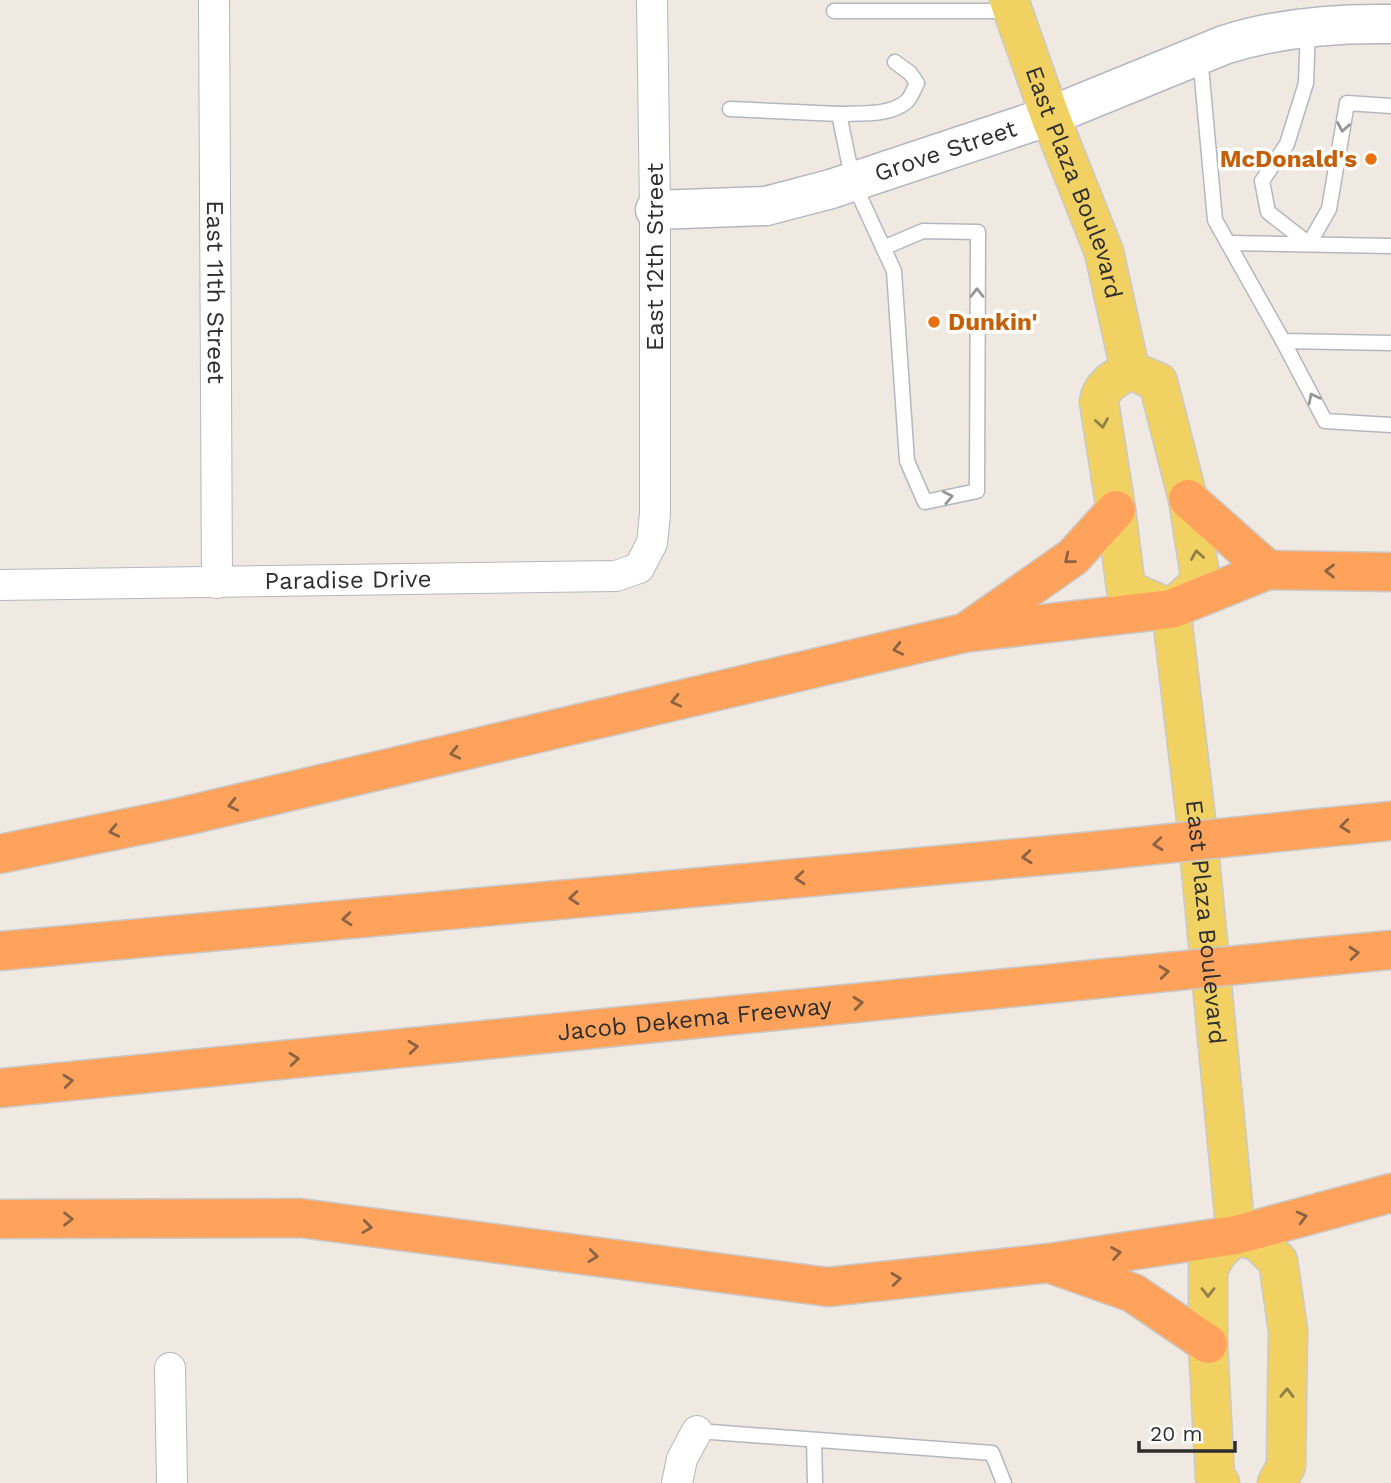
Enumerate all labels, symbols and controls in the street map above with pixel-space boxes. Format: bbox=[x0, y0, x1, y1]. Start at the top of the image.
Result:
street label: East Plaza Boulevard bbox=[1020, 63, 1128, 301]
street label: Grove Street bbox=[871, 114, 1020, 188]
one-way arrow bbox=[1336, 121, 1351, 133]
place label: McDonald's bbox=[1220, 145, 1357, 173]
marker: McDonald's bbox=[1363, 151, 1379, 167]
street label: East 12th Street bbox=[641, 163, 669, 351]
street label: East 11th Street bbox=[201, 200, 230, 384]
one-way arrow bbox=[969, 288, 985, 298]
place label: Dunkin' bbox=[948, 308, 1038, 336]
marker: Dunkin' bbox=[926, 314, 942, 330]
one-way arrow bbox=[1307, 393, 1321, 405]
one-way arrow bbox=[1094, 417, 1109, 429]
one-way arrow bbox=[942, 491, 954, 506]
one-way arrow bbox=[1190, 549, 1205, 561]
one-way arrow bbox=[1064, 551, 1076, 564]
one-way arrow bbox=[1324, 563, 1334, 579]
street label: Paradise Drive bbox=[264, 565, 432, 595]
one-way arrow bbox=[892, 641, 904, 655]
one-way arrow bbox=[670, 693, 682, 707]
one-way arrow bbox=[449, 745, 461, 759]
one-way arrow bbox=[227, 797, 239, 811]
street label: East Plaza Boulevard bbox=[1180, 798, 1232, 1046]
one-way arrow bbox=[1339, 818, 1350, 833]
one-way arrow bbox=[108, 822, 120, 837]
one-way arrow bbox=[1152, 837, 1164, 852]
one-way arrow bbox=[1021, 849, 1032, 864]
one-way arrow bbox=[794, 870, 805, 885]
one-way arrow bbox=[568, 891, 580, 906]
one-way arrow bbox=[341, 911, 352, 926]
one-way arrow bbox=[1348, 946, 1360, 961]
one-way arrow bbox=[1159, 965, 1170, 980]
street label: Jacob Dekema Freeway bbox=[556, 991, 834, 1047]
one-way arrow bbox=[853, 995, 864, 1010]
one-way arrow bbox=[407, 1040, 418, 1055]
one-way arrow bbox=[289, 1052, 300, 1067]
one-way arrow bbox=[62, 1074, 74, 1089]
one-way arrow bbox=[63, 1211, 74, 1227]
one-way arrow bbox=[1296, 1211, 1308, 1225]
one-way arrow bbox=[362, 1219, 373, 1234]
one-way arrow bbox=[1110, 1246, 1122, 1261]
one-way arrow bbox=[587, 1249, 599, 1264]
one-way arrow bbox=[890, 1272, 902, 1287]
one-way arrow bbox=[1200, 1287, 1216, 1298]
one-way arrow bbox=[1279, 1387, 1295, 1397]
scale bar bbox=[1139, 1410, 1235, 1454]
text: 20 m bbox=[1150, 1421, 1202, 1446]

